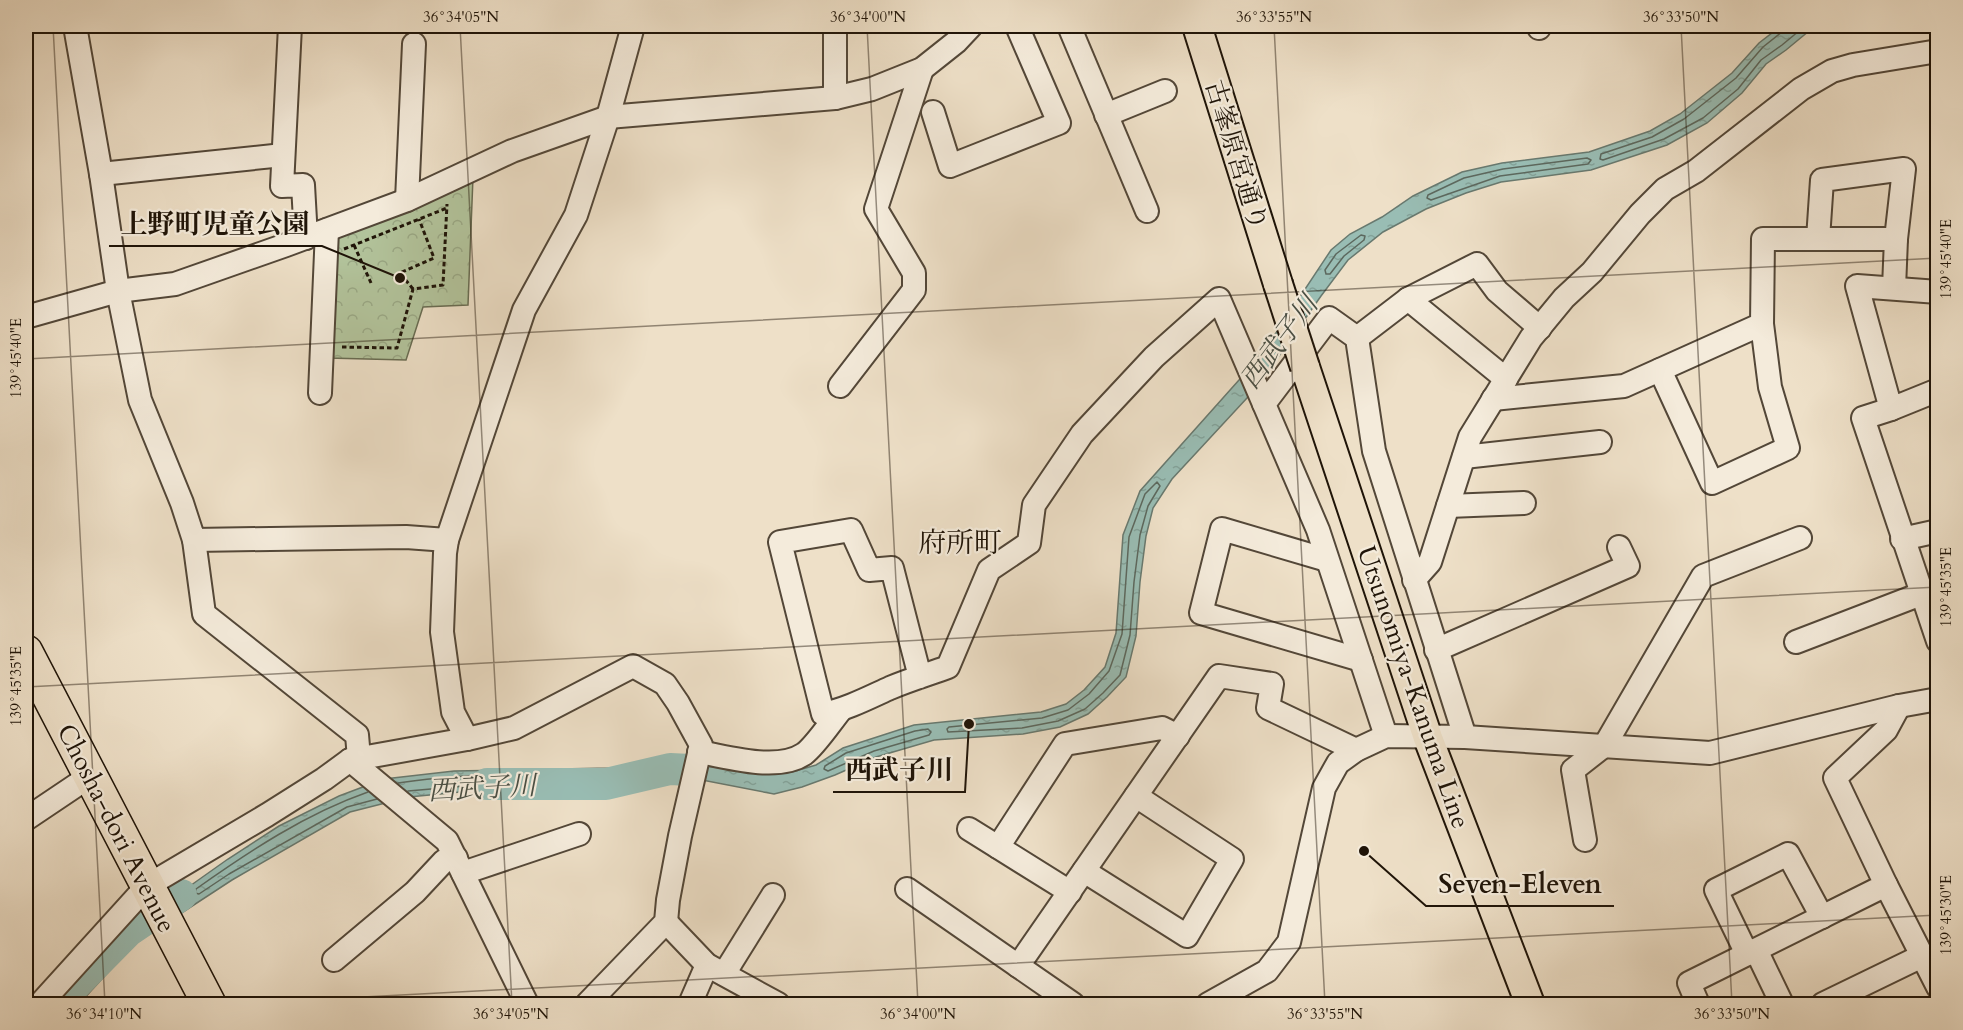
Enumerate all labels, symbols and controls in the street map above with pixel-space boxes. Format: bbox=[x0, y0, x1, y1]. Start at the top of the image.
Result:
text: 36°34'05"N bbox=[423, 7, 499, 27]
text: 36°34'00"N bbox=[830, 7, 906, 27]
text: 36°33'55"N bbox=[1236, 7, 1312, 27]
text: 36°33'50"N bbox=[1643, 7, 1719, 27]
street label: 古峯原宮通り bbox=[1197, 75, 1276, 235]
callout: 上野町児童公園 bbox=[109, 201, 322, 246]
text: 上野町児童公園 bbox=[121, 206, 310, 243]
text: 139°45'40"E bbox=[1936, 219, 1956, 299]
water label: 西武子川 bbox=[1232, 286, 1328, 397]
text: 139°45'40"E bbox=[6, 318, 26, 398]
district label: 府所町 bbox=[918, 524, 1002, 562]
street label: Utsunomiya-Kanuma Line bbox=[1349, 541, 1478, 833]
text: 139°45'35"E bbox=[1936, 547, 1956, 627]
text: 139°45'35"E bbox=[6, 646, 26, 726]
street label: Chosha-dori Avenue bbox=[49, 718, 184, 939]
callout: 西武子川 bbox=[833, 747, 965, 792]
text: 西武子川 bbox=[845, 752, 953, 789]
water label: 西武子川 bbox=[427, 767, 540, 810]
callout: Seven-Eleven bbox=[1426, 861, 1614, 906]
text: Seven-Eleven bbox=[1438, 866, 1602, 903]
text: 139°45'30"E bbox=[1936, 875, 1956, 955]
text: 36°34'10"N bbox=[66, 1004, 142, 1024]
text: 36°34'05"N bbox=[473, 1004, 549, 1024]
text: 36°34'00"N bbox=[880, 1004, 956, 1024]
text: 36°33'55"N bbox=[1287, 1004, 1363, 1024]
text: 36°33'50"N bbox=[1694, 1004, 1770, 1024]

